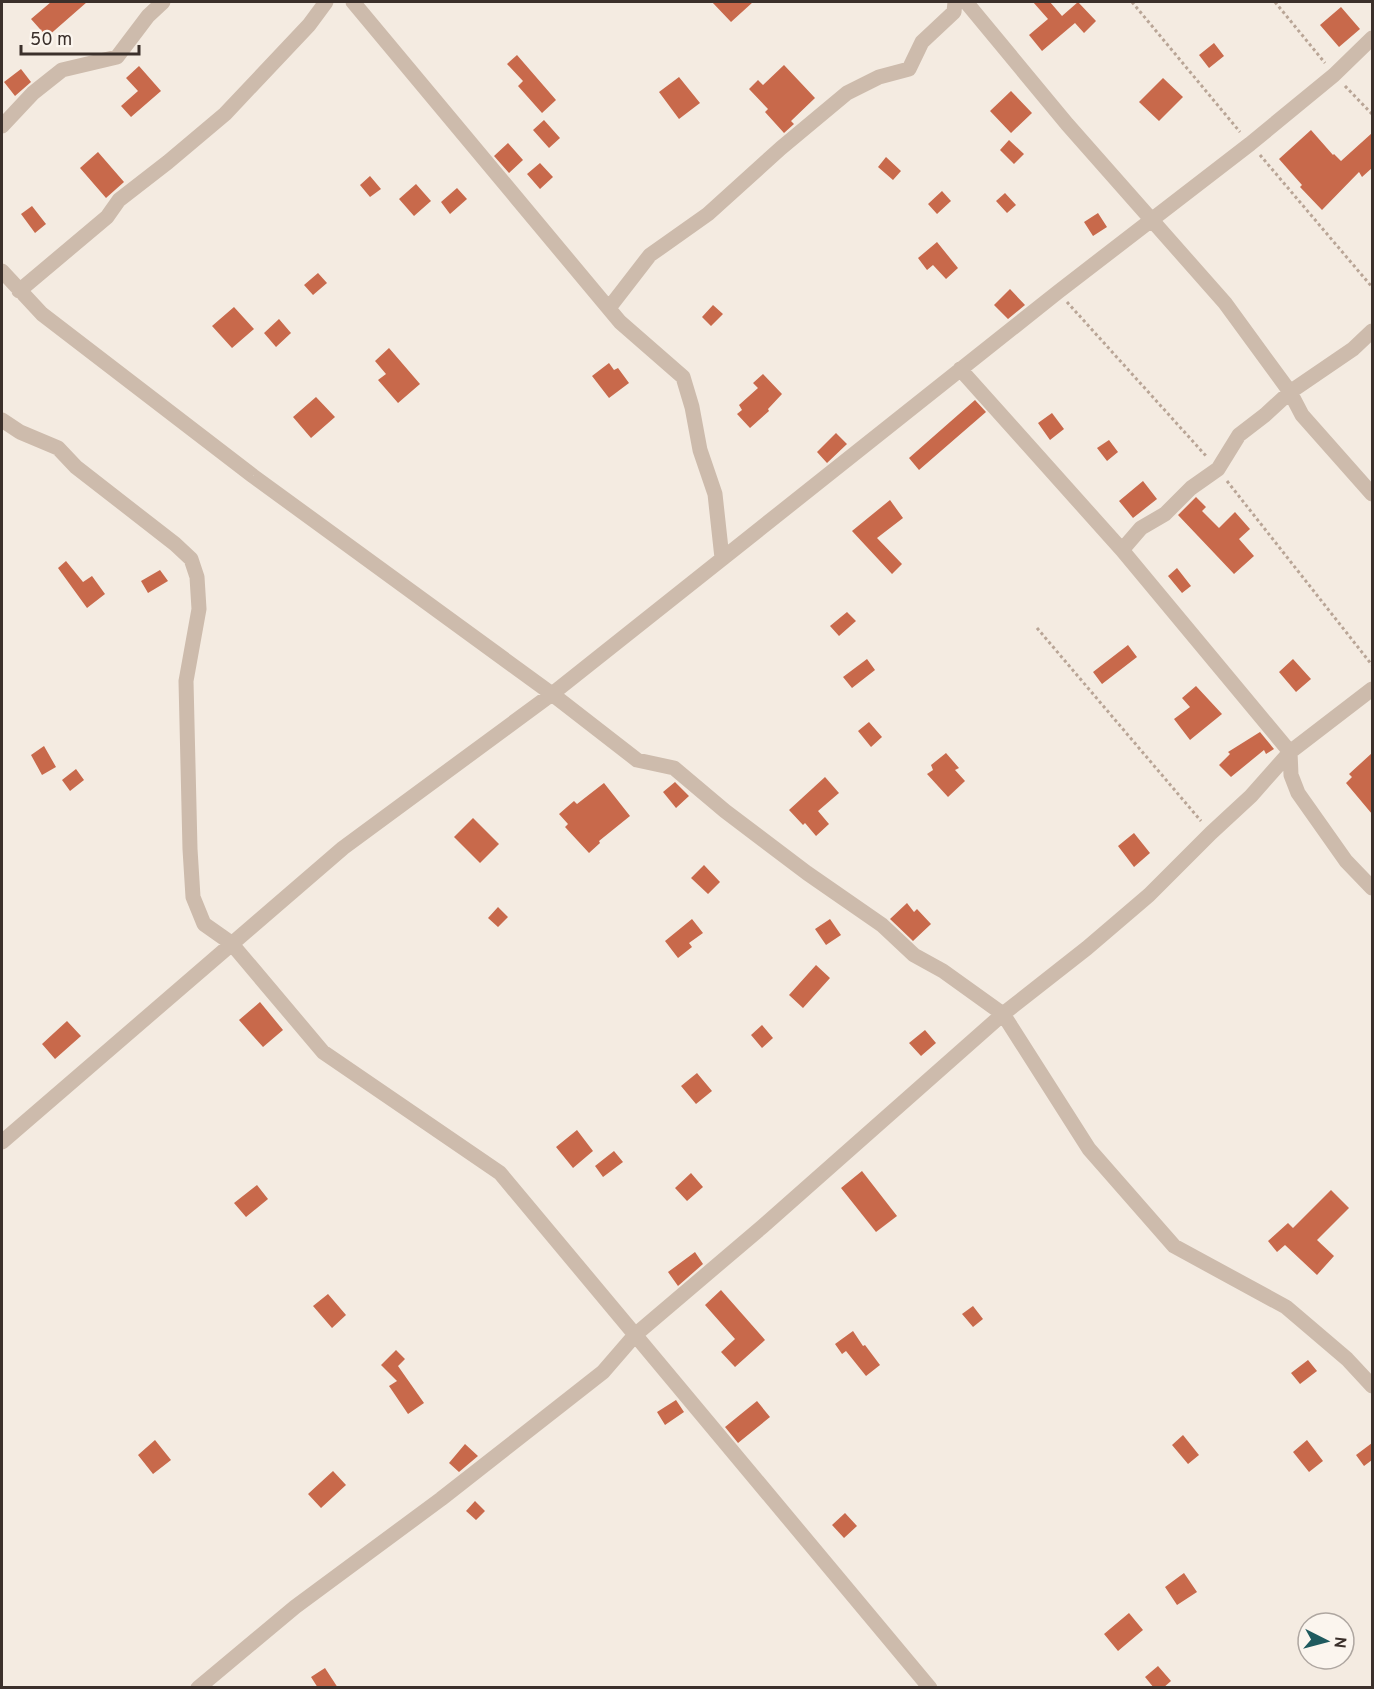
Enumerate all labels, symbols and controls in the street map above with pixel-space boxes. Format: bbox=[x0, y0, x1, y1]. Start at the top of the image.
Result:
scale bar bbox=[21, 18, 140, 56]
text: 50 m bbox=[30, 29, 72, 52]
north arrow bbox=[1296, 1611, 1356, 1671]
text: N bbox=[1328, 1636, 1349, 1649]

